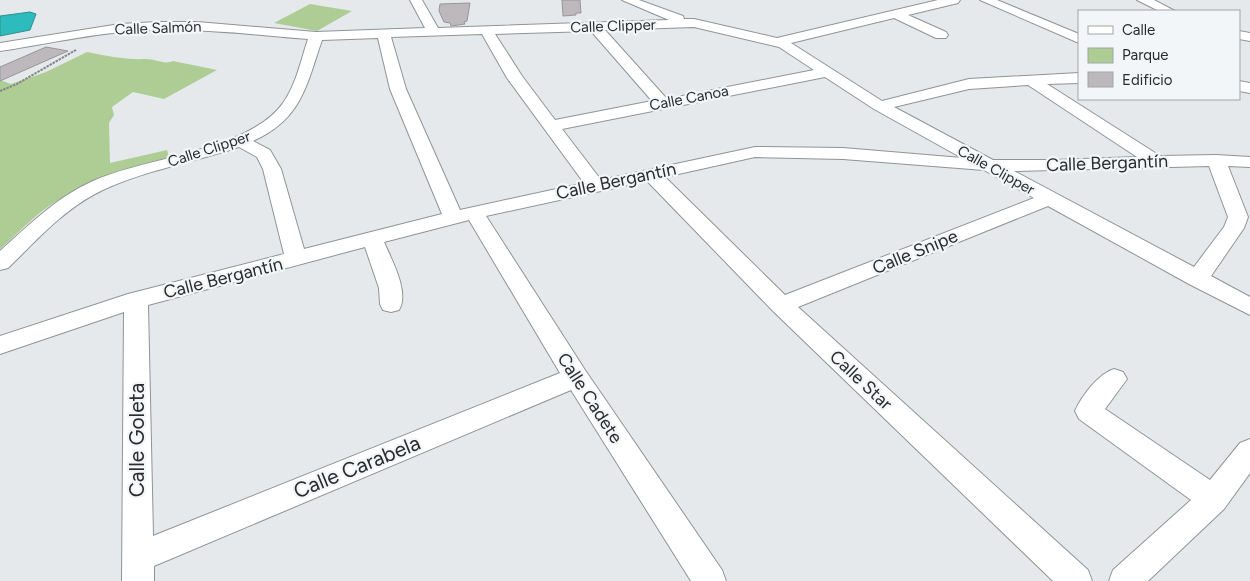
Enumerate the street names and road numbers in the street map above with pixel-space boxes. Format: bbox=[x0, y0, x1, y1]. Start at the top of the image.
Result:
street label: Calle Clipper bbox=[570, 16, 656, 36]
street label: Calle Salmón bbox=[114, 17, 202, 39]
street label: Calle Canoa bbox=[648, 82, 730, 114]
street label: Calle Clipper bbox=[166, 127, 252, 171]
street label: Calle Clipper bbox=[954, 141, 1038, 199]
street label: Calle Bergantín bbox=[1046, 150, 1168, 176]
street label: Calle Bergantín bbox=[554, 158, 678, 204]
street label: Calle Snipe bbox=[869, 225, 961, 279]
street label: Calle Bergantín bbox=[161, 253, 285, 303]
street label: Calle Star bbox=[825, 346, 897, 414]
street label: Calle Cadete bbox=[553, 349, 627, 448]
street label: Calle Goleta bbox=[124, 383, 149, 497]
street label: Calle Carabela bbox=[290, 430, 424, 503]

